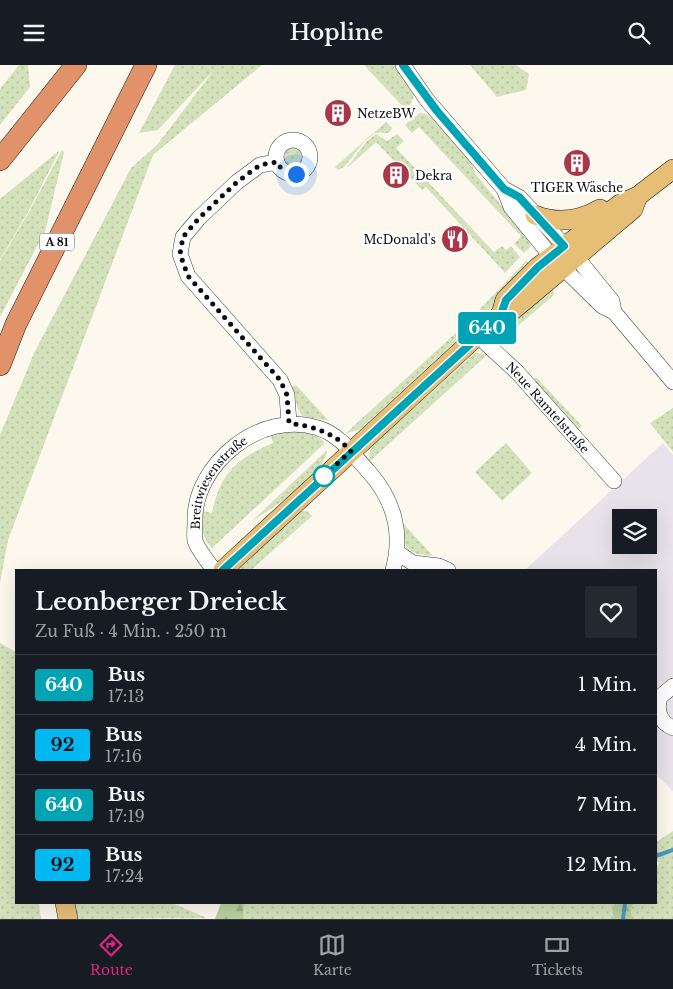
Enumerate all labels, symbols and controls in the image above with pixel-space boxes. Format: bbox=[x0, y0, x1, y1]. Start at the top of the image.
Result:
icon: menu bbox=[20, 19, 48, 47]
text: Hopline bbox=[290, 19, 383, 46]
icon: search bbox=[625, 19, 653, 47]
building icon: NetzeBW bbox=[323, 98, 353, 128]
place label: NetzeBW bbox=[357, 106, 416, 121]
building icon: TIGER Wäsche bbox=[562, 148, 592, 178]
building icon: Dekra bbox=[381, 160, 411, 190]
your location bbox=[284, 162, 309, 187]
place label: Dekra bbox=[415, 168, 453, 183]
place label: TIGER Wäsche bbox=[531, 180, 623, 195]
restaurant icon: McDonald's bbox=[440, 224, 470, 254]
place label: McDonald's bbox=[364, 232, 436, 247]
road number: A 81 bbox=[40, 233, 74, 251]
line badge: 640 bbox=[458, 312, 516, 344]
text: 640 bbox=[468, 317, 506, 339]
street label: Neue Ramtelstraße bbox=[503, 358, 593, 456]
street label: Breitwiesenstraße bbox=[187, 432, 250, 530]
unlabelled marker bbox=[313, 465, 335, 487]
map controls bbox=[612, 509, 657, 554]
button: layers bbox=[612, 509, 657, 554]
button: heart bbox=[585, 586, 637, 638]
text: Leonberger Dreieck bbox=[35, 587, 286, 616]
text: Zu Fuß · 4 Min. · 250 m bbox=[35, 621, 227, 641]
text: Bus bbox=[108, 663, 145, 686]
text: 1 Min. bbox=[578, 673, 637, 696]
text: 640 bbox=[45, 674, 83, 696]
text: 17:13 bbox=[108, 686, 144, 706]
text: Bus bbox=[105, 723, 142, 746]
text: 4 Min. bbox=[575, 733, 637, 756]
text: 92 bbox=[51, 734, 74, 756]
text: 17:16 bbox=[105, 746, 142, 766]
text: Bus bbox=[108, 783, 145, 806]
text: 7 Min. bbox=[577, 793, 637, 816]
text: 640 bbox=[45, 794, 83, 816]
text: 17:19 bbox=[108, 806, 145, 826]
text: Bus bbox=[105, 843, 142, 866]
text: 12 Min. bbox=[566, 853, 637, 876]
text: 92 bbox=[51, 854, 74, 876]
text: 17:24 bbox=[105, 866, 144, 886]
tab: Route bbox=[90, 931, 133, 979]
tab: Karte bbox=[313, 931, 352, 979]
tab: Tickets bbox=[532, 931, 583, 979]

